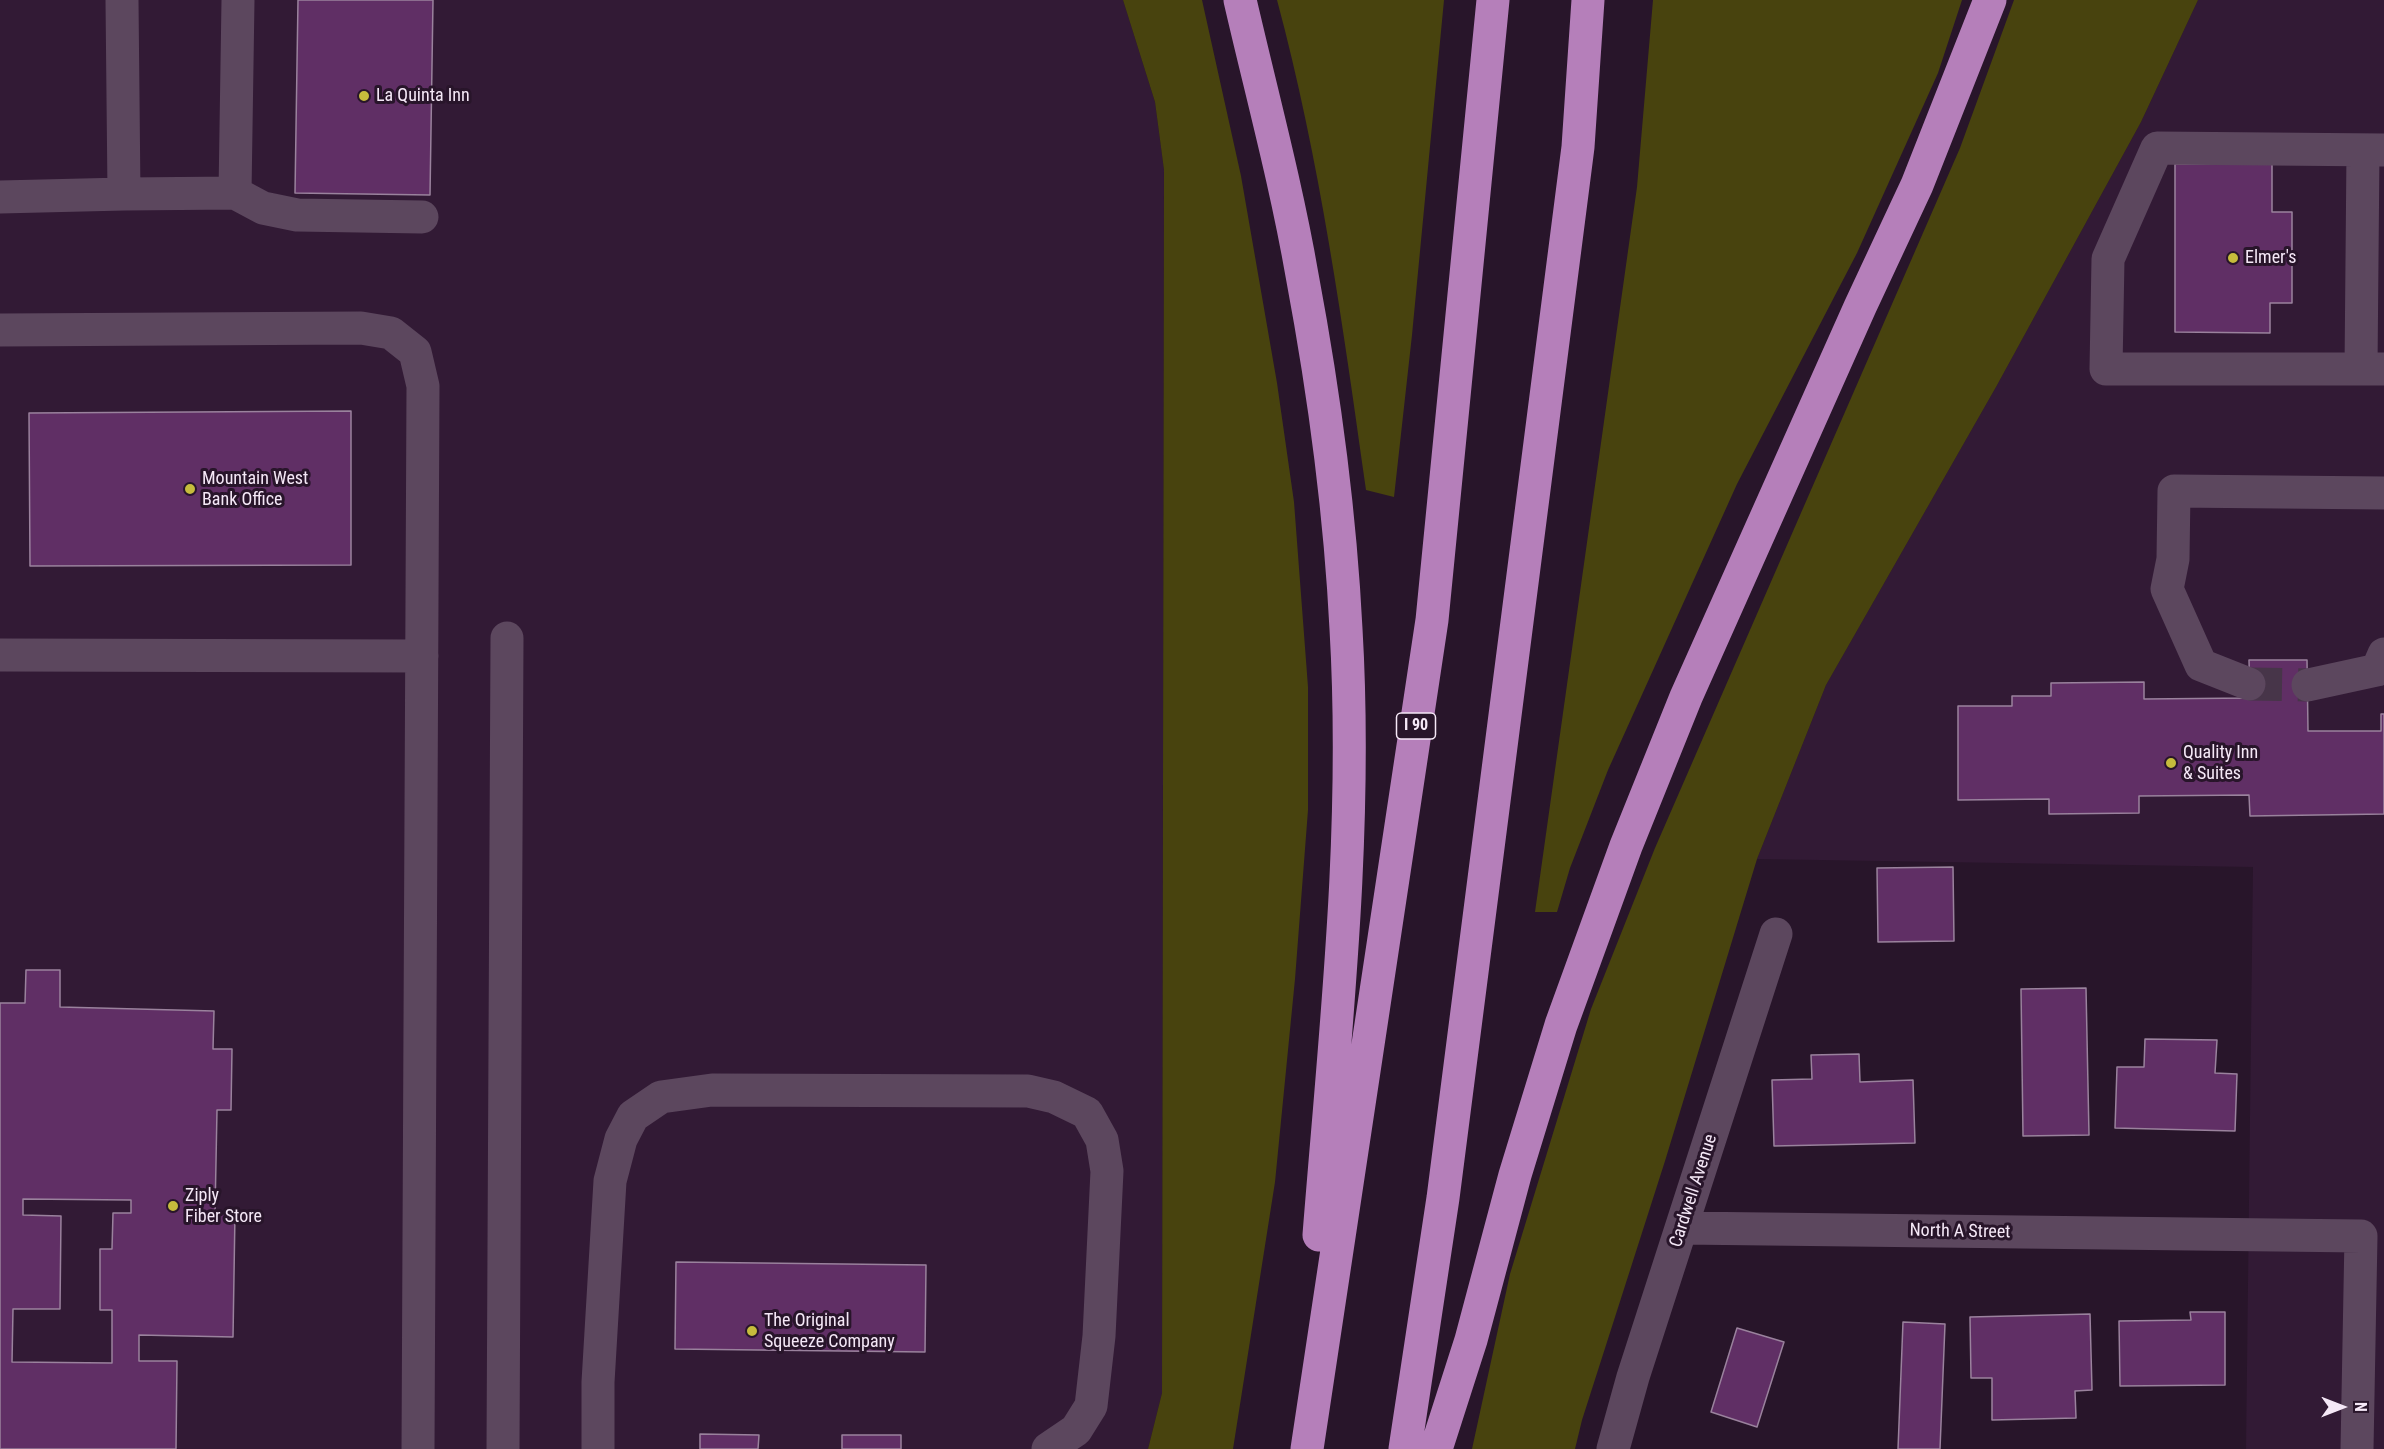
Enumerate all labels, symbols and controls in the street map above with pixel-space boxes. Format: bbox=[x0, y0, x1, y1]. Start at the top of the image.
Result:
place label: La Quinta Inn bbox=[376, 85, 470, 107]
marker: La Quinta Inn bbox=[357, 89, 371, 103]
place label: Elmer's bbox=[2245, 247, 2296, 269]
marker: Elmer's bbox=[2226, 251, 2240, 265]
place label: Mountain West Bank Office bbox=[202, 468, 308, 510]
marker: Mountain West Bank Office bbox=[183, 482, 197, 496]
road number: I 90 bbox=[1396, 713, 1436, 739]
place label: Quality Inn & Suites bbox=[2183, 742, 2258, 784]
marker: Quality Inn & Suites bbox=[2164, 756, 2178, 770]
street label: Cardwell Avenue bbox=[1666, 1132, 1722, 1250]
place label: Ziply Fiber Store bbox=[185, 1185, 262, 1228]
marker: Ziply Fiber Store bbox=[166, 1199, 180, 1213]
street label: North A Street bbox=[1909, 1220, 2011, 1244]
place label: The Original Squeeze Company bbox=[764, 1310, 895, 1352]
marker: The Original Squeeze Company bbox=[745, 1324, 759, 1338]
north arrow bbox=[2312, 1377, 2372, 1437]
text: N bbox=[2351, 1402, 2370, 1412]

